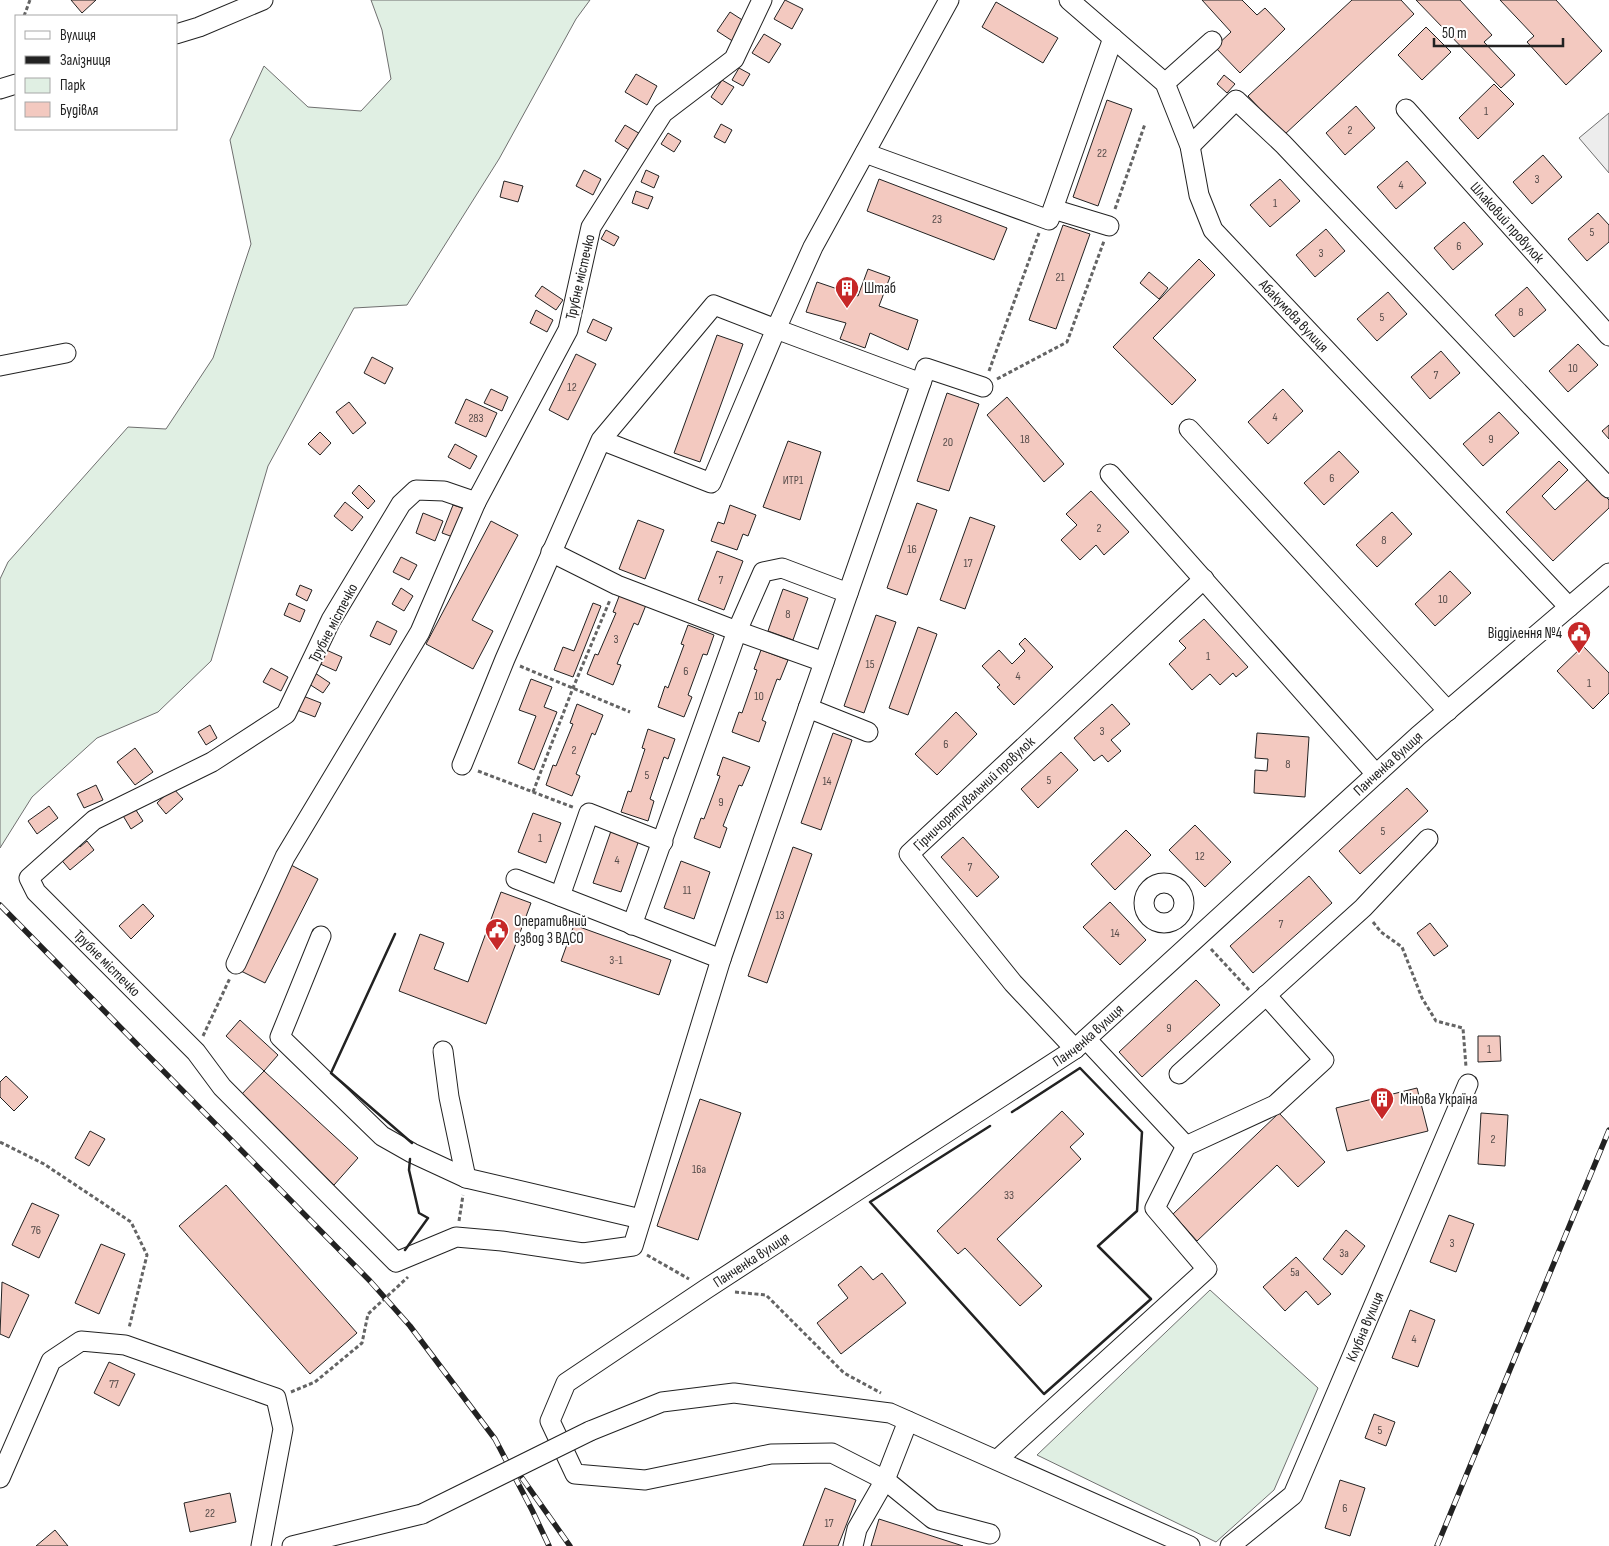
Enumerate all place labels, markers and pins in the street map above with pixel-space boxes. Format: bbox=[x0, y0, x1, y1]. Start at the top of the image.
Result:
building icon: Штаб bbox=[834, 275, 860, 309]
place label: Штаб bbox=[864, 279, 896, 298]
public building icon: Відділення №4 bbox=[1566, 620, 1592, 654]
place label: Відділення №4 bbox=[1488, 624, 1562, 643]
place label: Оперативний взвод 3 ВДСО bbox=[514, 912, 587, 948]
public building icon: Оперативний взвод 3 ВДСО bbox=[484, 917, 510, 951]
building icon: Мінова Україна bbox=[1369, 1086, 1395, 1120]
place label: Мінова Україна bbox=[1400, 1090, 1478, 1109]

